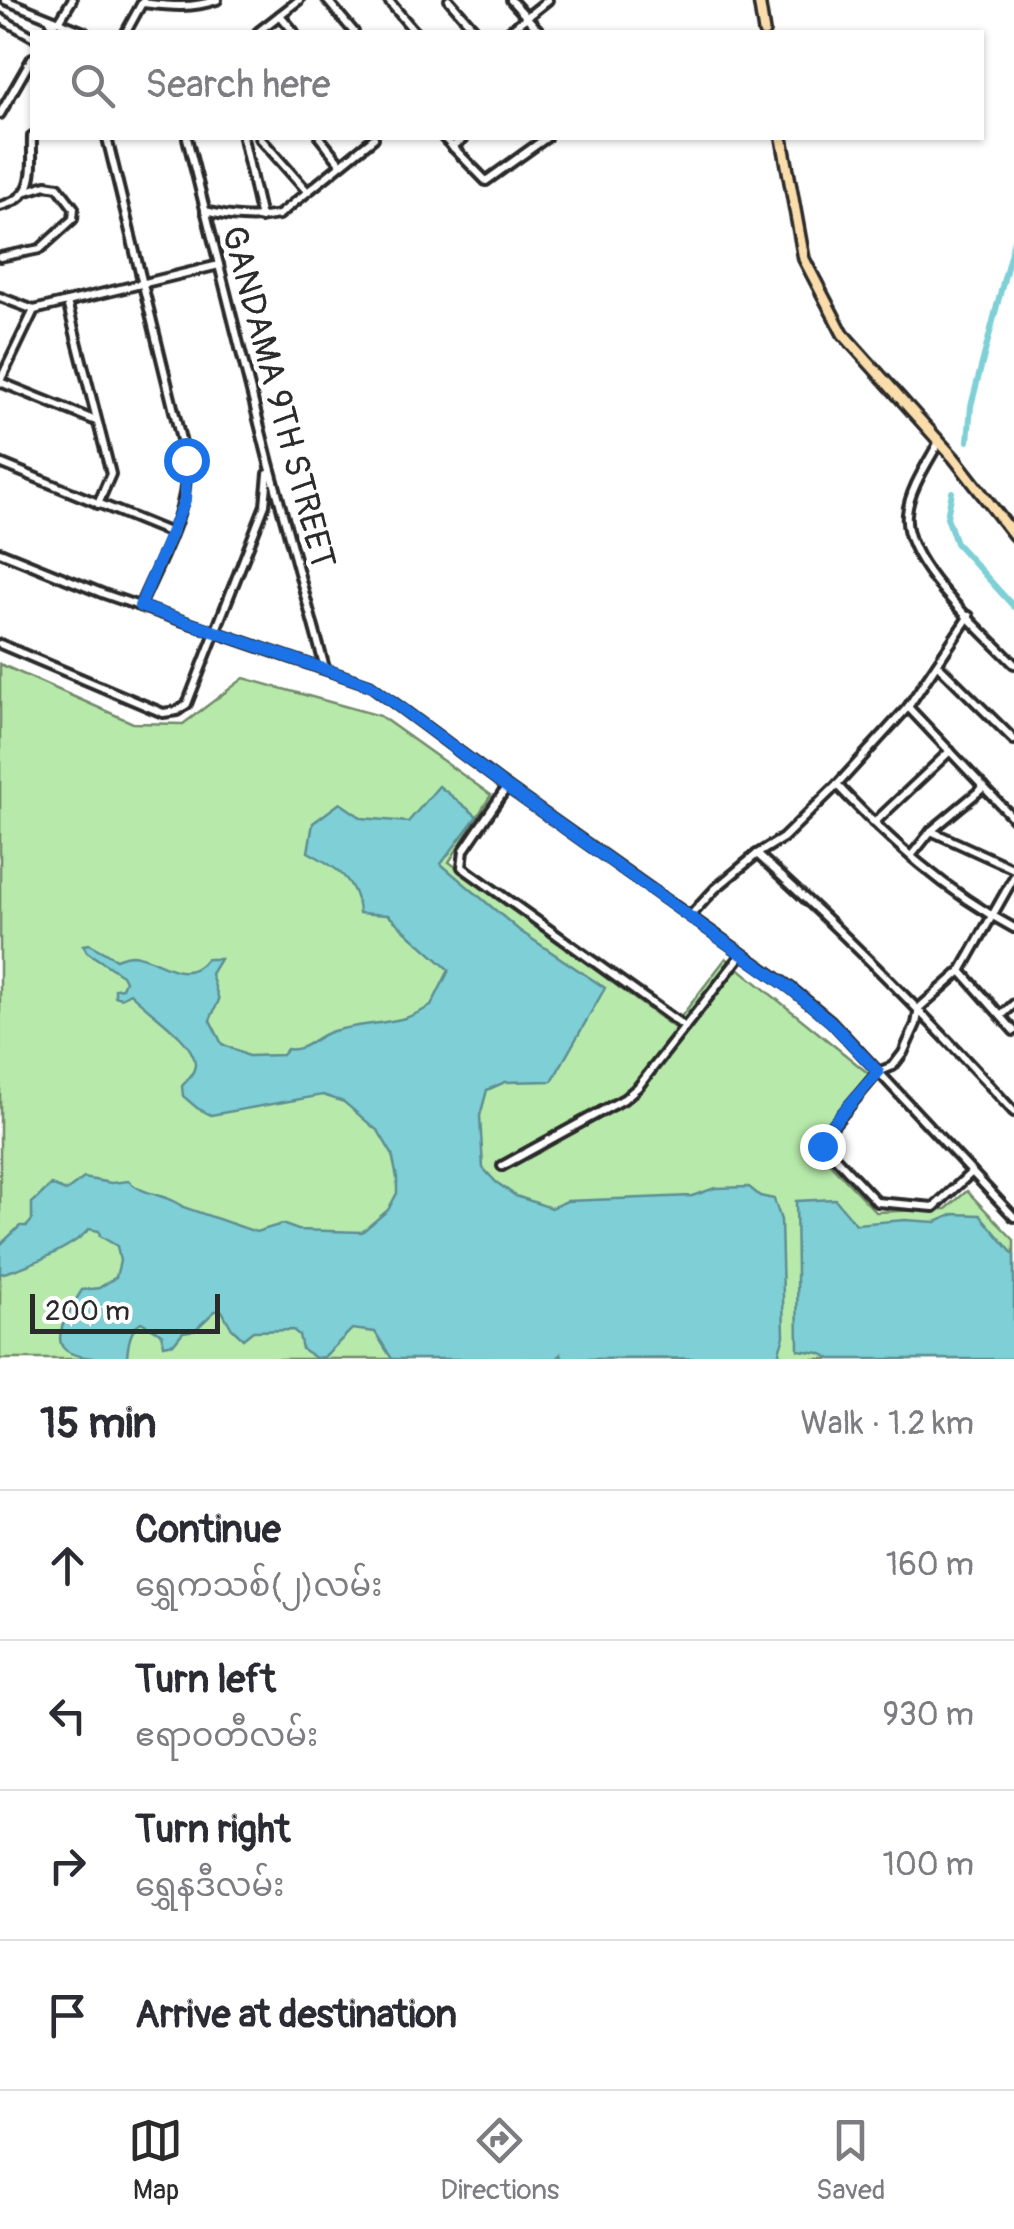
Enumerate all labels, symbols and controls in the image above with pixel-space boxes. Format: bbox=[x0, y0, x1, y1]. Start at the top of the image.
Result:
search box bbox=[30, 30, 984, 140]
icon: search bbox=[65, 58, 120, 113]
text: Search here bbox=[145, 61, 331, 109]
street label: GANDAMA 9TH STREET bbox=[211, 221, 345, 573]
route start bbox=[164, 438, 210, 484]
route end bbox=[800, 1124, 846, 1170]
scale bar bbox=[30, 1289, 220, 1334]
text: 200 m bbox=[45, 1294, 130, 1329]
text: 15 min bbox=[40, 1398, 156, 1450]
text: Walk · 1.2 km bbox=[800, 1404, 974, 1444]
text: Continue bbox=[135, 1506, 281, 1554]
icon: ahead bbox=[40, 1538, 95, 1593]
text: 160 m bbox=[886, 1545, 974, 1585]
text: ရွှေကသစ်(၂)လမ်း bbox=[135, 1566, 382, 1606]
text: Turn left bbox=[135, 1656, 276, 1704]
icon: left bbox=[40, 1688, 95, 1743]
text: 930 m bbox=[882, 1695, 974, 1735]
text: ဧရာဝတီလမ်း bbox=[135, 1716, 318, 1756]
text: Turn right bbox=[135, 1806, 290, 1854]
icon: right bbox=[40, 1838, 95, 1893]
text: 100 m bbox=[882, 1845, 974, 1885]
text: ရွှေနဒီလမ်း bbox=[135, 1866, 284, 1906]
icon: arrive bbox=[40, 1988, 95, 2043]
text: Arrive at destination bbox=[135, 1991, 457, 2039]
tab: Map bbox=[128, 2113, 183, 2208]
tab: Directions bbox=[440, 2113, 559, 2208]
tab: Saved bbox=[816, 2113, 886, 2208]

